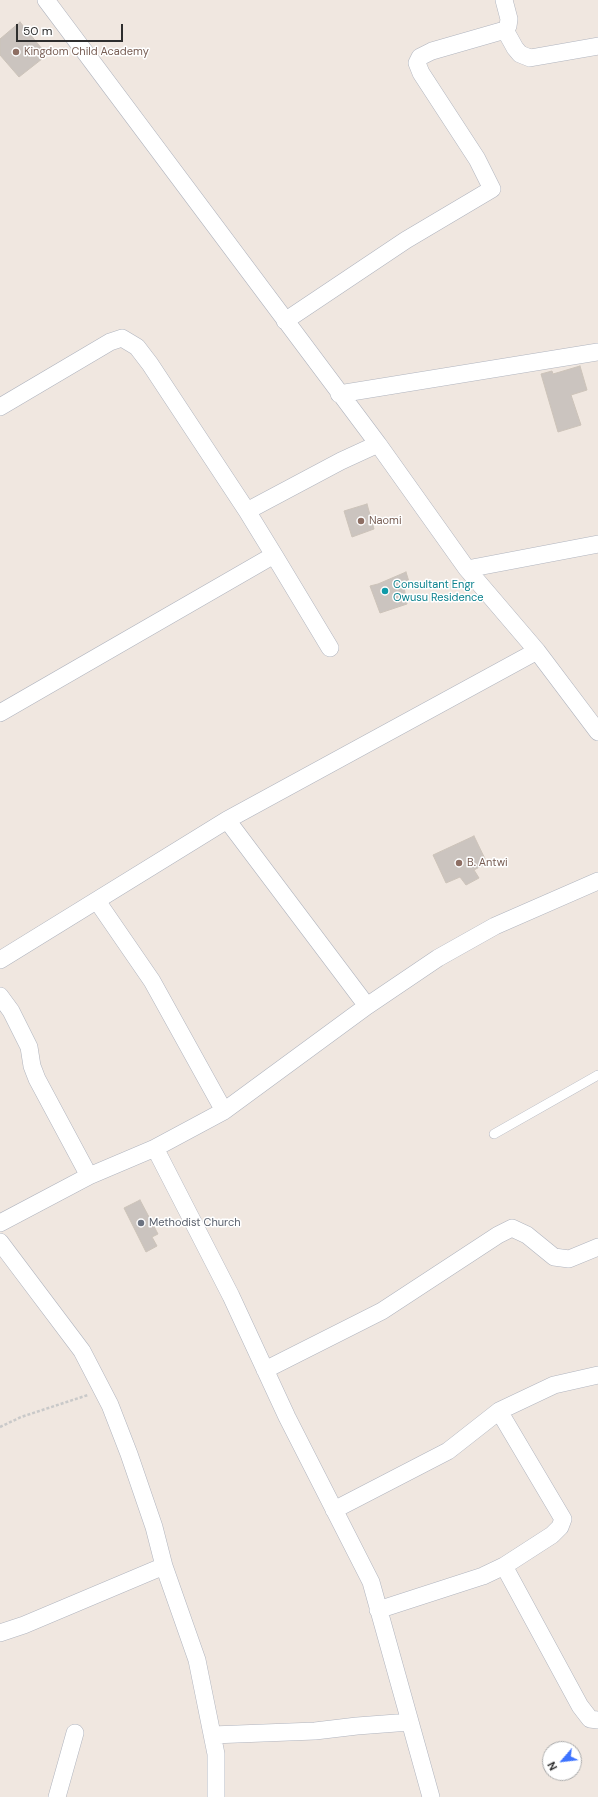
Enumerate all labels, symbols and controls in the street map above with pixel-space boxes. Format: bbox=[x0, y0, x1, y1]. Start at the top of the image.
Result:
scale bar bbox=[18, 16, 125, 42]
text: 50 m bbox=[23, 23, 52, 39]
place label: Kingdom Child Academy bbox=[24, 45, 149, 59]
marker: Kingdom Child Academy bbox=[11, 47, 21, 57]
place label: Naomi bbox=[369, 514, 402, 528]
marker: Naomi bbox=[356, 516, 366, 526]
place label: Consultant Engr Owusu Residence bbox=[393, 578, 484, 604]
marker: Consultant Engr Owusu Residence bbox=[380, 586, 390, 596]
place label: B. Antwi bbox=[467, 856, 508, 870]
marker: B. Antwi bbox=[454, 858, 464, 868]
place label: Methodist Church bbox=[149, 1216, 241, 1230]
marker: Methodist Church bbox=[136, 1218, 146, 1228]
north arrow bbox=[542, 1741, 582, 1781]
text: N bbox=[544, 1759, 560, 1773]

